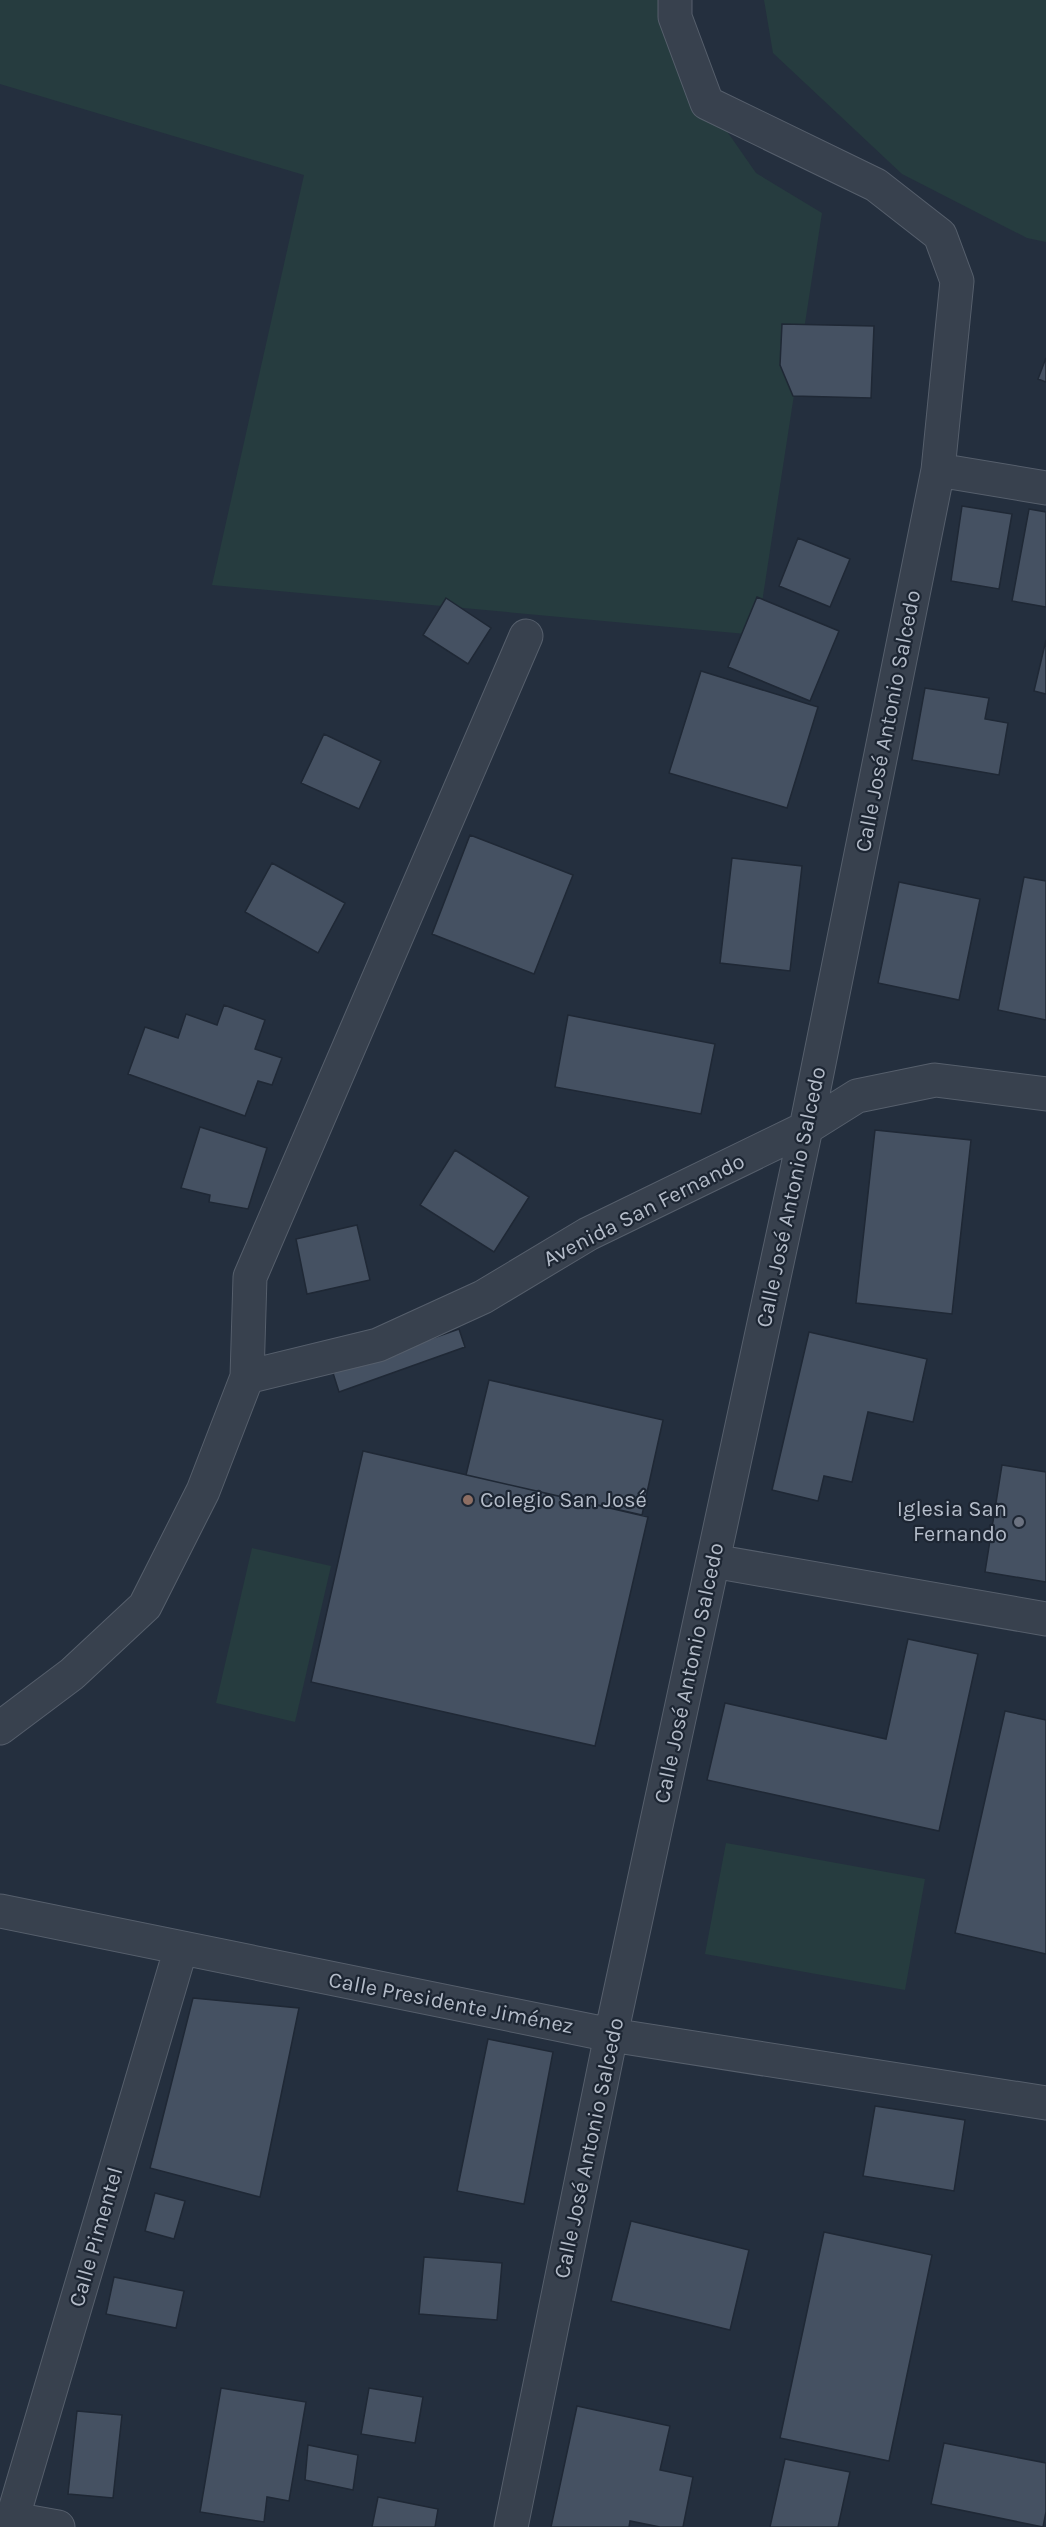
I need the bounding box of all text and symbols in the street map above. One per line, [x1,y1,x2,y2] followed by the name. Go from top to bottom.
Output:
[850,588,926,854] street label: Calle José Antonio Salcedo
[751,1064,831,1330] street label: Calle José Antonio Salcedo
[539,1148,749,1272] street label: Avenida San Fernando
[480,1487,647,1513] place label: Colegio San José
[461,1493,475,1507] marker: Colegio San José
[897,1496,1007,1547] place label: Iglesia San Fernando
[1012,1515,1026,1529] marker: Iglesia San Fernando
[649,1540,729,1806] street label: Calle José Antonio Salcedo
[326,1967,576,2039] street label: Calle Presidente Jiménez
[549,2015,629,2281] street label: Calle José Antonio Salcedo
[64,2164,128,2310] street label: Calle Pimentel

